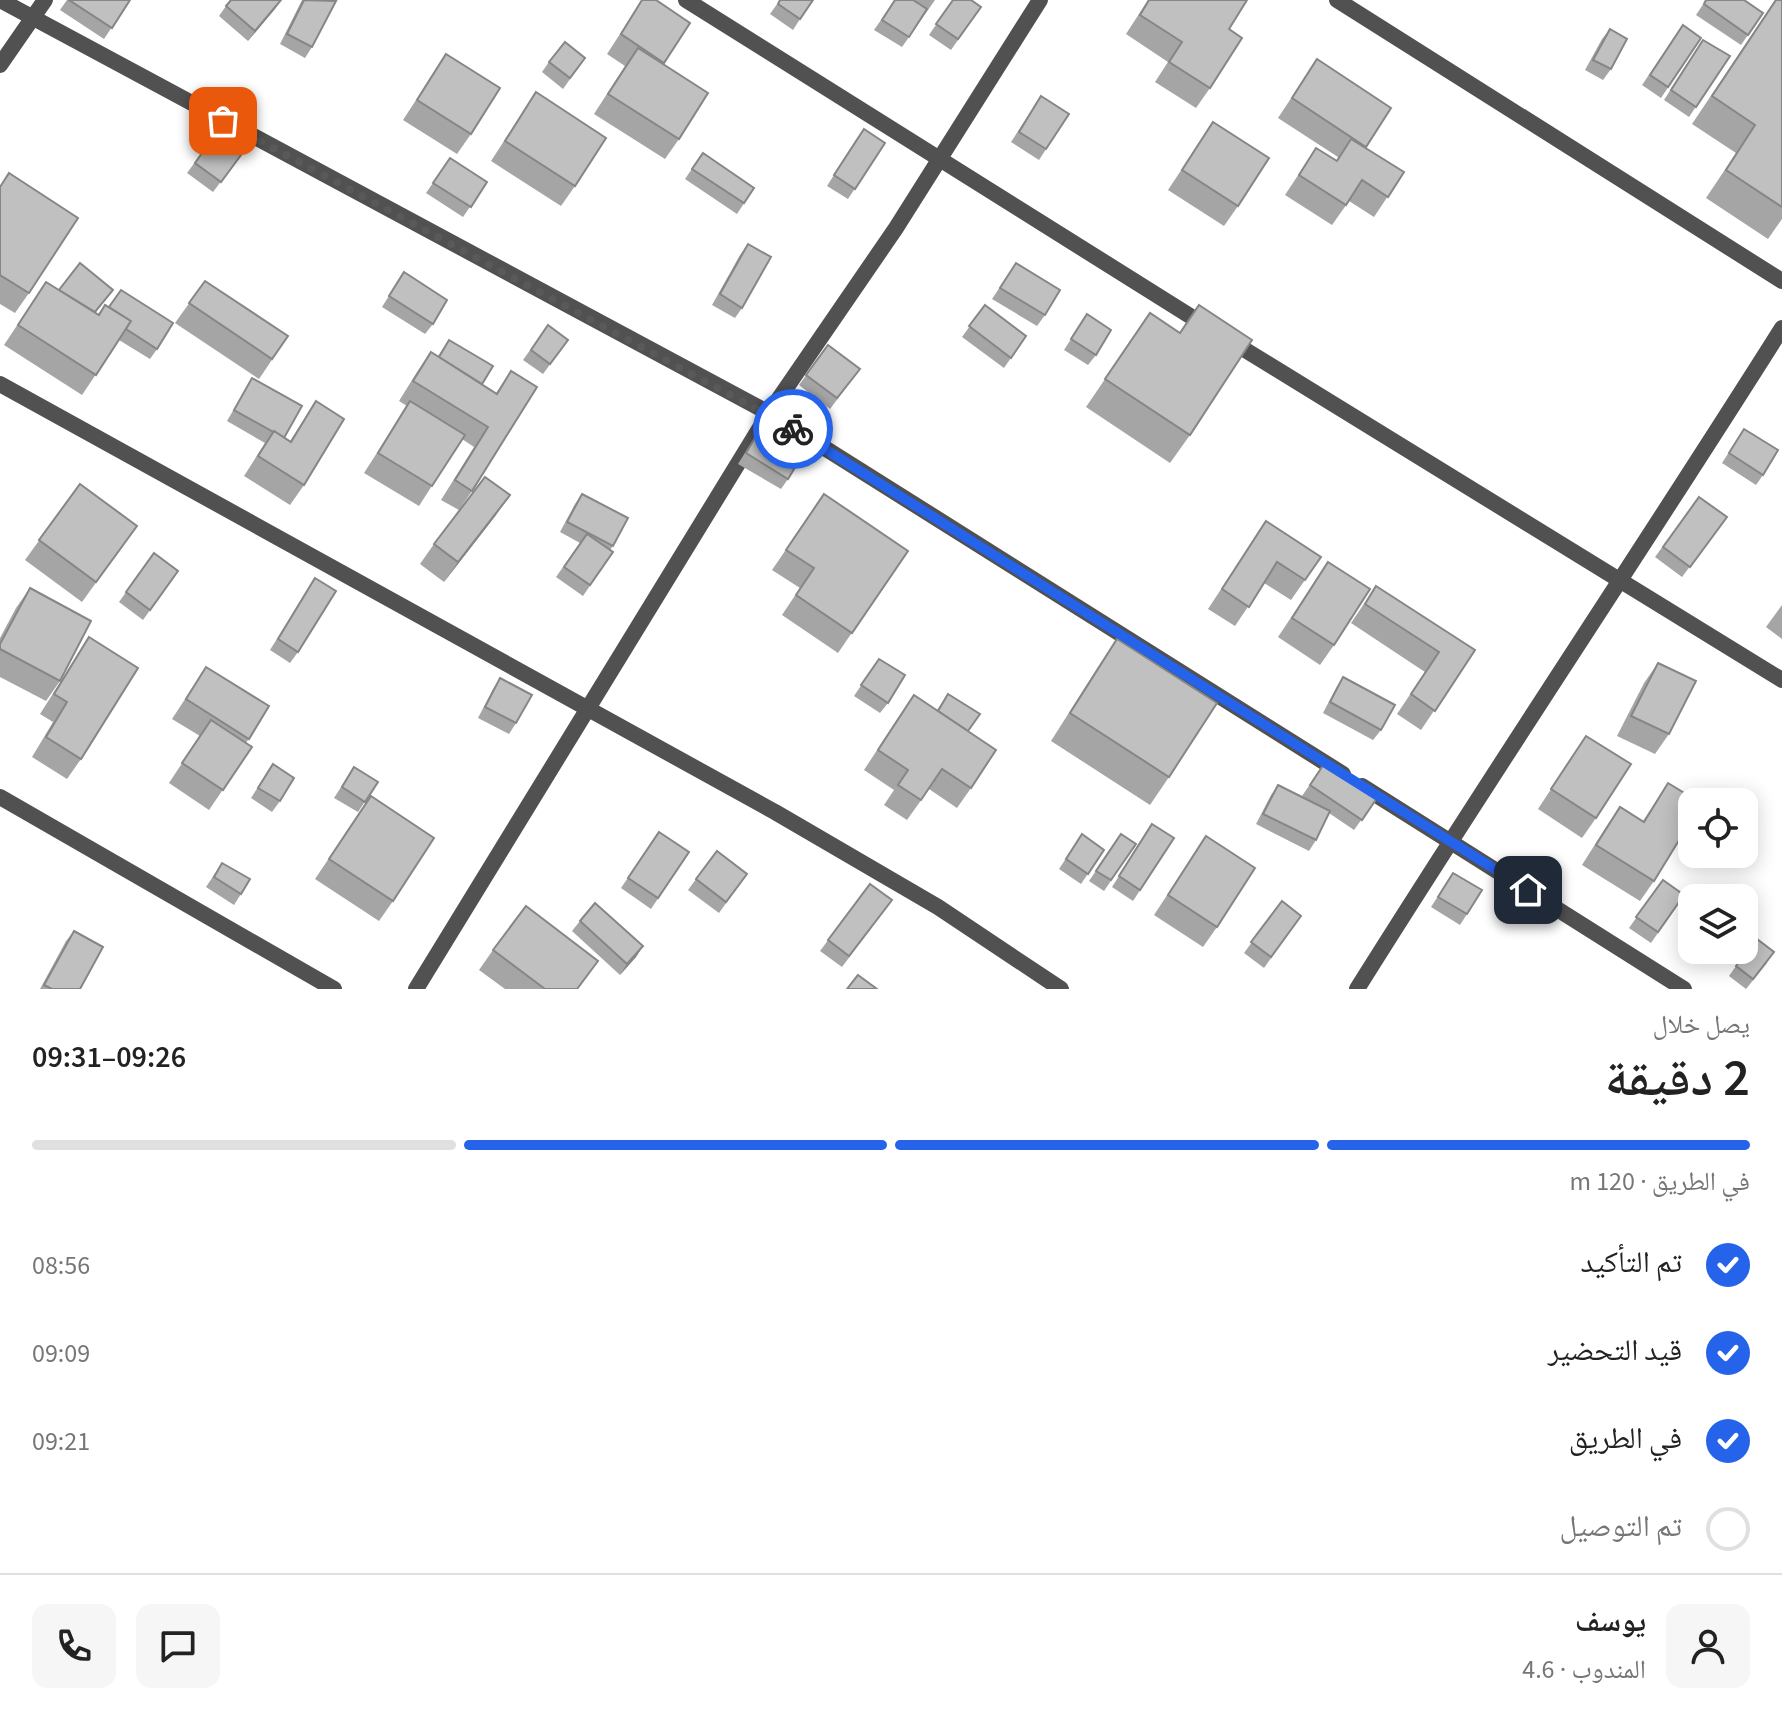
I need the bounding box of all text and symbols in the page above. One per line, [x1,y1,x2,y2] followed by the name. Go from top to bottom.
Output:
[189,87,257,155] pin
[201,99,245,143] icon: bag
[753,389,833,469] courier
[771,407,815,451] icon: bike
[1678,788,1758,964] map controls
[1678,788,1758,868] button: locate
[1494,856,1562,924] pin
[1506,868,1550,912] icon: home
[1678,884,1758,964] button: layers
[1652,1006,1750,1043] text: يصل خلال
[32,1036,186,1079] text: 09:26–09:31
[1605,1042,1750,1116] text: 2 دقيقة
[1569,1163,1750,1200] text: في الطريق · 120 m
[1581,1241,1682,1284] text: تم التأكيد
[1706,1243,1750,1287] icon: check
[32,1247,90,1284] text: 08:56
[1548,1329,1682,1372] text: قيد التحضير
[1706,1331,1750,1375] icon: check
[32,1335,90,1372] text: 09:09
[1569,1417,1682,1460] text: في الطريق
[1706,1419,1750,1463] icon: check
[32,1423,90,1460] text: 09:21
[1559,1505,1682,1548] text: تم التوصيل
[1575,1600,1646,1643] text: يوسف
[32,1604,116,1688] button: phone
[136,1604,220,1688] button: chat
[1666,1604,1750,1688] button: person
[1522,1651,1646,1688] text: المندوب · 4.6

